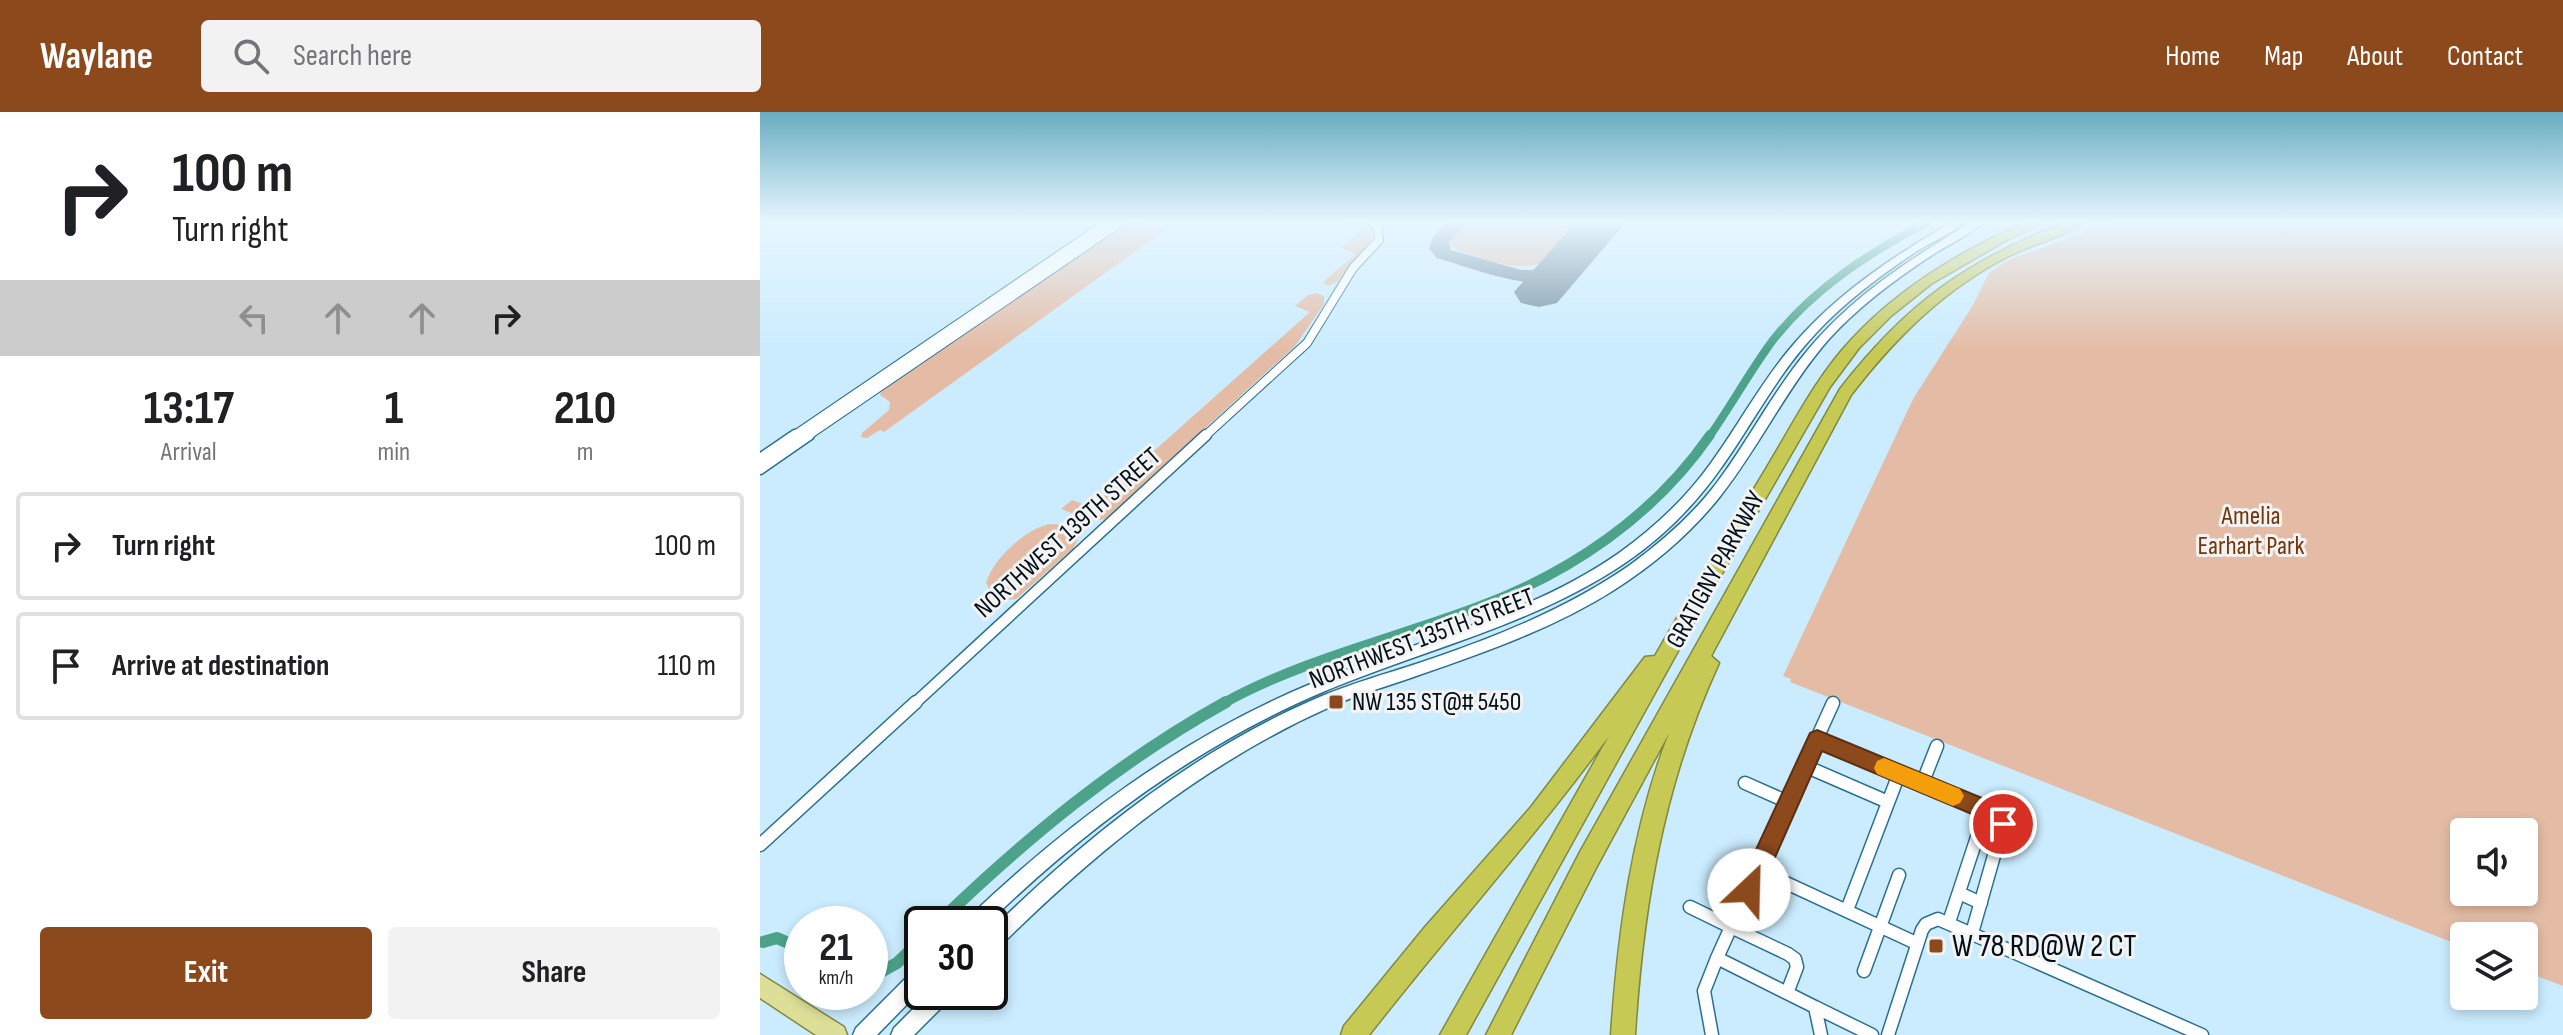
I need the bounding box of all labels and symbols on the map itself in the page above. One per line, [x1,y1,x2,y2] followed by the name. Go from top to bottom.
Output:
[969,441,1167,625] street label: NORTHWEST 139TH STREET
[1660,486,1772,654] street label: GRATIGNY PARKWAY
[2198,501,2304,562] park label: Amelia Earhart Park
[1305,582,1539,696] street label: NORTHWEST 135TH STREET
[1352,687,1521,718] place label: NW 135 ST@# 5450
[1327,693,1345,711] marker: NW 135 ST@# 5450
[1969,790,2037,858] pin
[1707,848,1791,932] position arrow
[904,906,1008,1010] speed limit sign: 30
[1952,927,2137,966] place label: W 78 RD@W 2 CT
[1927,937,1945,955] marker: W 78 RD@W 2 CT

